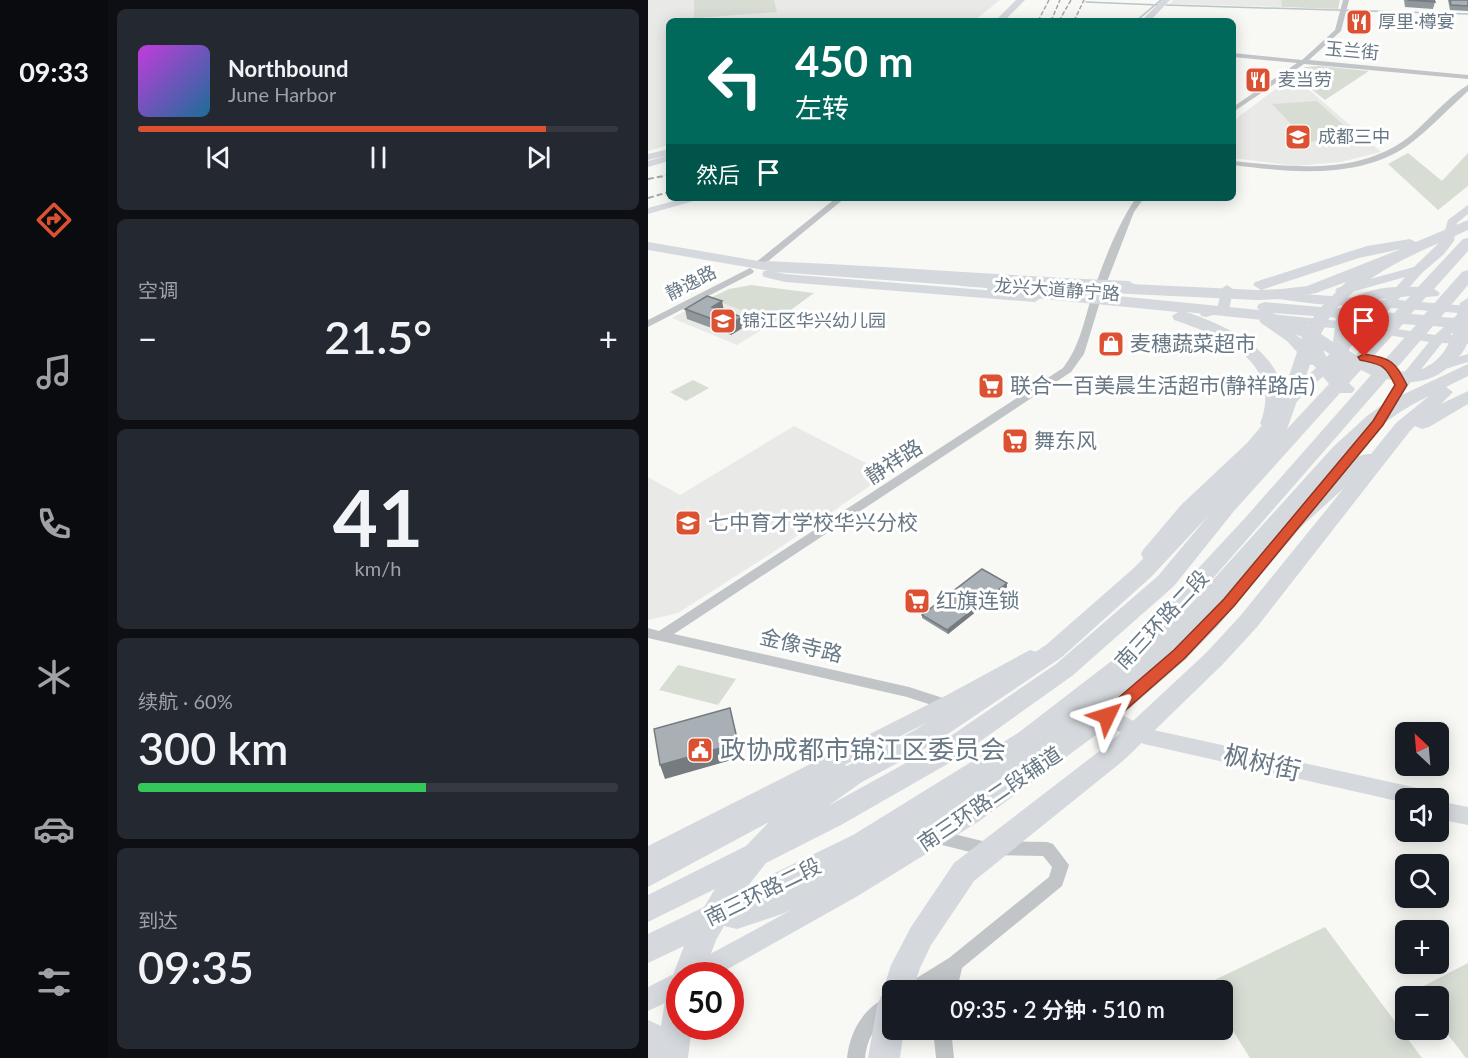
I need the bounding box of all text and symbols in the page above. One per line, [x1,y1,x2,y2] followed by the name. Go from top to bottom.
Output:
[1344,7,1374,37] restaurant icon: 厚里·樽宴
[1378,10,1455,32] place label: 厚里·樽宴
[795,36,913,86] text: 450 m
[1324,37,1380,63] street label: 玉兰街
[696,42,774,120] icon: left
[19,55,89,88] text: 09:33
[228,55,348,82] text: Northbound
[1243,65,1273,95] restaurant icon: 麦当劳
[1278,68,1332,90] place label: 麦当劳
[228,82,336,106] text: June Harbor
[795,91,849,124] text: 左转
[1283,122,1313,152] school or university icon: 成都三中
[1318,125,1390,147] place label: 成都三中
[202,141,235,174] icon: previous
[362,141,395,174] icon: pause
[522,141,555,174] icon: next
[752,156,785,189] icon: arrive
[696,161,740,188] text: 然后
[33,199,75,241] icon: directions
[661,260,720,304] street label: 静逸路
[993,274,1121,304] street label: 龙兴大道静宁路
[138,278,178,302] text: 空调
[1338,295,1389,357] pin
[1347,304,1380,337] icon: arrive
[708,306,738,336] school or university icon: 锦江区华兴幼儿园
[742,309,886,331] place label: 锦江区华兴幼儿园
[324,310,432,364] text: 21.5°
[138,318,157,358] text: −
[599,318,618,358] text: +
[1096,329,1126,359] shop icon: 麦穗蔬菜超市
[1130,330,1256,355] place label: 麦穗蔬菜超市
[33,351,75,393] icon: music
[976,371,1006,401] supermarket icon: 联合一百美晨生活超市(静祥路店)
[1010,372,1315,397] place label: 联合一百美晨生活超市(静祥路店)
[1000,426,1030,456] supermarket icon: 舞东风
[1034,427,1097,452] place label: 舞东风
[860,433,926,488] street label: 静祥路
[333,470,423,564] text: 41
[33,503,75,545] icon: phone
[673,508,703,538] school or university icon: 七中育才学校华兴分校
[708,509,918,534] place label: 七中育才学校华兴分校
[355,556,401,580] text: km/h
[1109,564,1213,674] street label: 南三环路二段
[902,586,932,616] supermarket icon: 红旗连锁
[936,587,1020,612] place label: 红旗连锁
[758,623,845,666] street label: 金像寺路
[33,656,75,698] icon: climate
[1075,684,1139,748] position arrow
[138,689,233,713] text: 续航 · 60%
[138,721,288,775] text: 300 km
[1395,722,1449,776] north arrow
[1395,722,1449,1040] map controls
[720,733,1006,765] place label: 政协成都市锦江区委员会
[685,735,715,765] public building icon: 政协成都市锦江区委员会
[1221,738,1304,786] street label: 枫树街
[913,740,1066,855] street label: 南三环路二段辅道
[1395,788,1449,842] button: sound
[33,808,75,850] icon: car
[700,852,824,930] street label: 南三环路二段
[1395,854,1449,908] button: search
[138,908,178,932] text: 到达
[1395,920,1449,974] button: +
[138,940,254,994] text: 09:35
[33,961,75,1003] icon: filters
[666,962,744,1040] speed limit sign: 50
[1395,986,1449,1040] button: −
[950,996,1165,1023] text: 09:35 · 2 分钟 · 510 m

